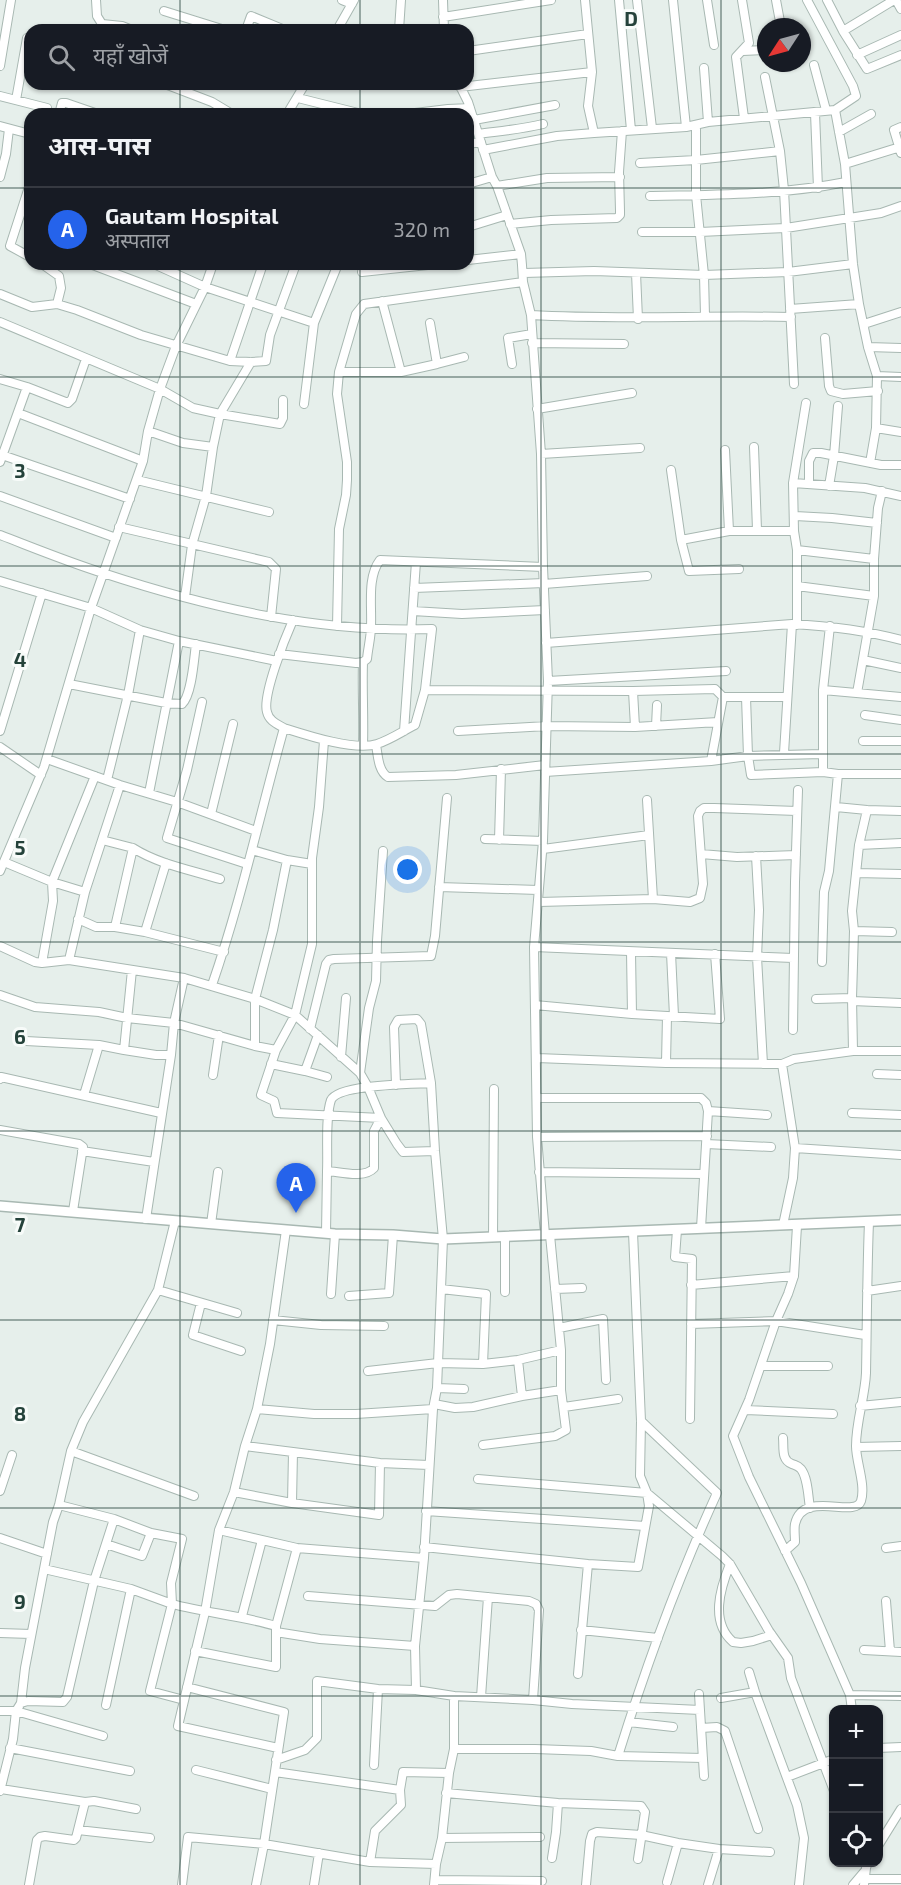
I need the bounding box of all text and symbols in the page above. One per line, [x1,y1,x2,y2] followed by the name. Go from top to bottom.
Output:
[624,6,638,30] text: D
[757,18,811,72] north arrow
[24,24,474,90] search box
[45,41,78,74] icon: search
[93,42,168,68] text: यहाँ खोजें
[48,129,151,160] text: आस-पास
[105,202,278,228] text: Gautam Hospital
[61,217,74,241] text: A
[394,217,450,241] text: 320 m
[105,228,170,252] text: अस्पताल
[14,458,26,482] text: 3
[14,647,27,671] text: 4
[14,835,26,859] text: 5
[393,855,422,884] your location
[14,1024,26,1048] text: 6
[276,1164,316,1213] pin: A
[15,1212,26,1236] text: 7
[14,1401,26,1425] text: 8
[14,1589,26,1613] text: 9
[829,1705,883,1867] map controls
[829,1705,883,1759] button: +
[829,1759,883,1813] button: −
[829,1813,883,1867] button: locate

